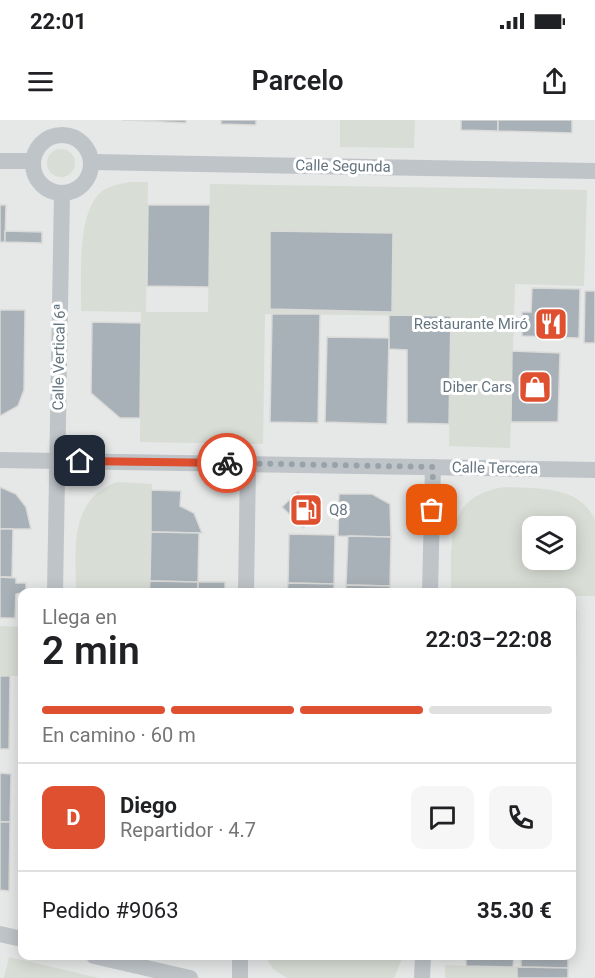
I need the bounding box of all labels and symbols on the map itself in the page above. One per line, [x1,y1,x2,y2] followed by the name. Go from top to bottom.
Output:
[295,156,391,176] street label: Calle Segunda
[49,304,69,410] street label: Calle Vertical 6ª
[533,306,569,342] restaurant icon: Restaurante Miró
[414,315,528,333] place label: Restaurante Miró
[517,369,553,405] shop icon: Diber Cars
[443,378,512,396] place label: Diber Cars
[197,433,257,493] courier
[54,435,105,486] pin
[452,458,538,478] street label: Calle Tercera
[406,484,457,535] pin
[288,492,324,528] fuel station icon: Q8
[329,501,348,519] place label: Q8

